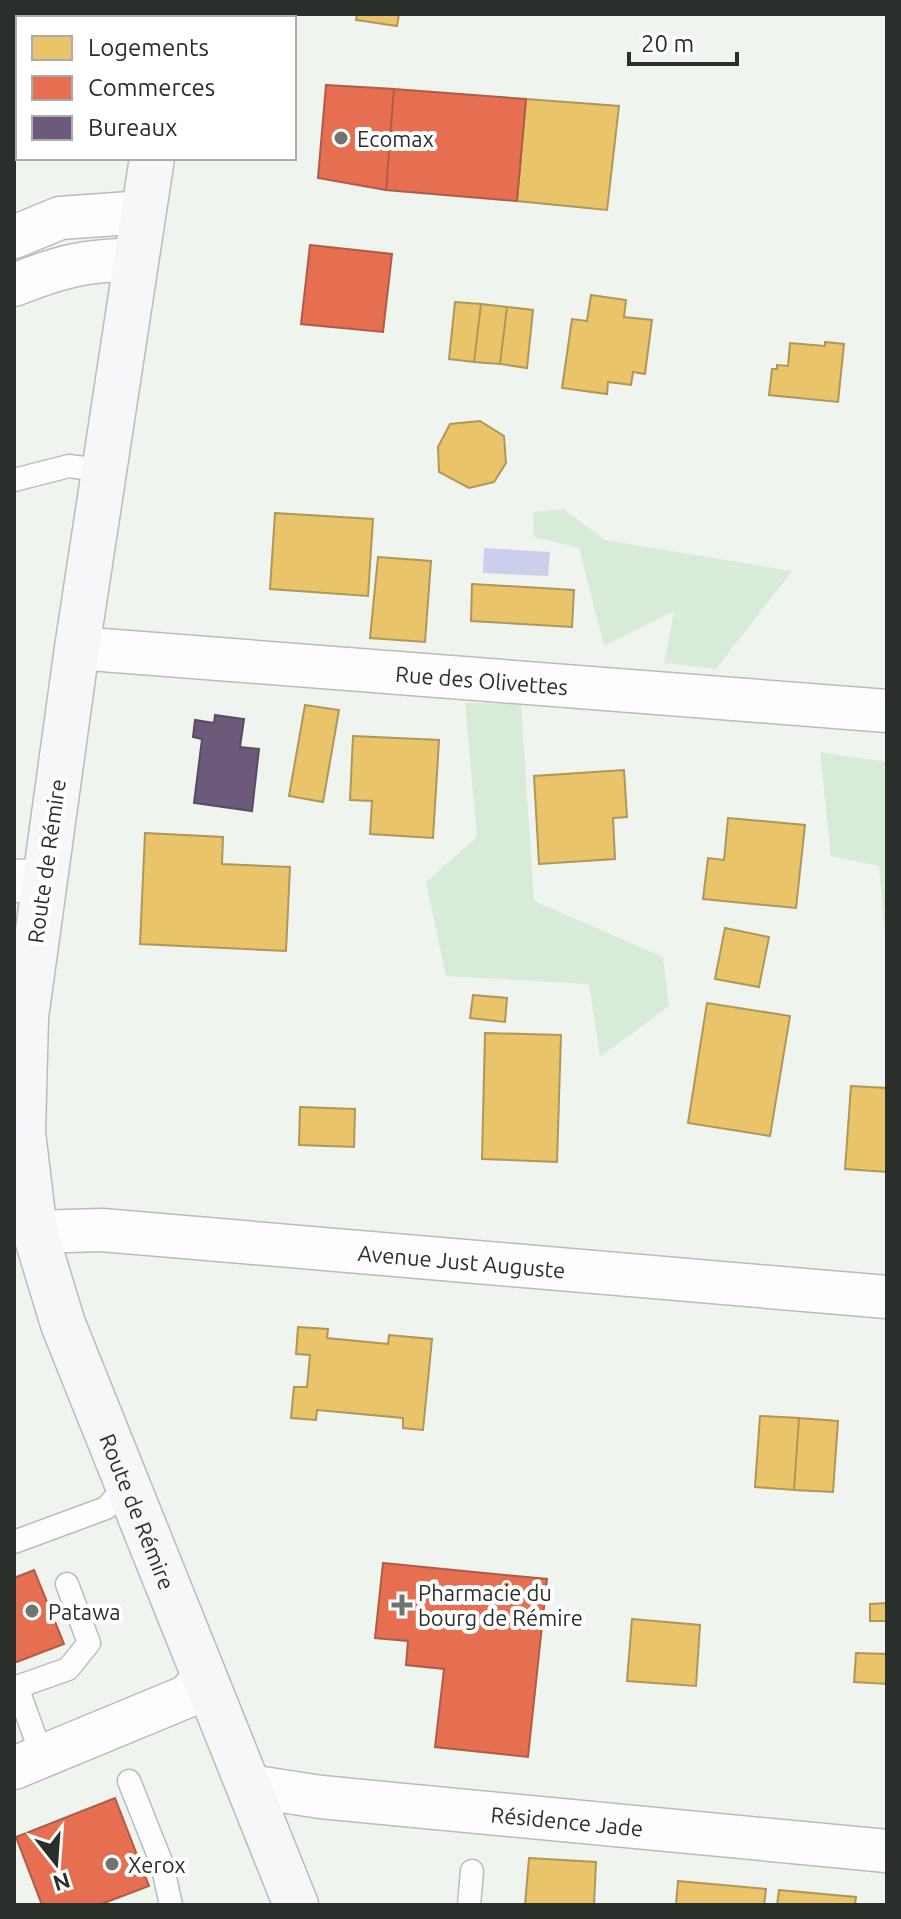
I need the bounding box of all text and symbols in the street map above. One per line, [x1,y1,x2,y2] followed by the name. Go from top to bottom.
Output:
[16,16,296,160] legend
[629,16,737,66] scale bar
[641,30,694,57] text: 20 m
[88,34,209,61] text: Logements
[88,74,215,101] text: Commerces
[88,114,177,141] text: Bureaux
[357,126,434,151] place label: Ecomax
[332,129,350,147] marker: Ecomax
[395,660,569,699] street label: Rue des Olivettes
[22,777,70,945] street label: Route de Rémire
[357,1239,566,1282] street label: Avenue Just Auguste
[96,1430,181,1593] street label: Route de Rémire
[418,1580,583,1630] place label: Pharmacie du bourg de Rémire
[393,1596,411,1614] marker: Pharmacie du bourg de Rémire
[48,1599,121,1624] place label: Patawa
[23,1602,41,1620] marker: Patawa
[490,1801,644,1840] street label: Résidence Jade
[16,1823,96,1903] north arrow
[128,1852,186,1877] place label: Xerox
[103,1855,121,1873] marker: Xerox
[50,1868,74,1897] text: N

